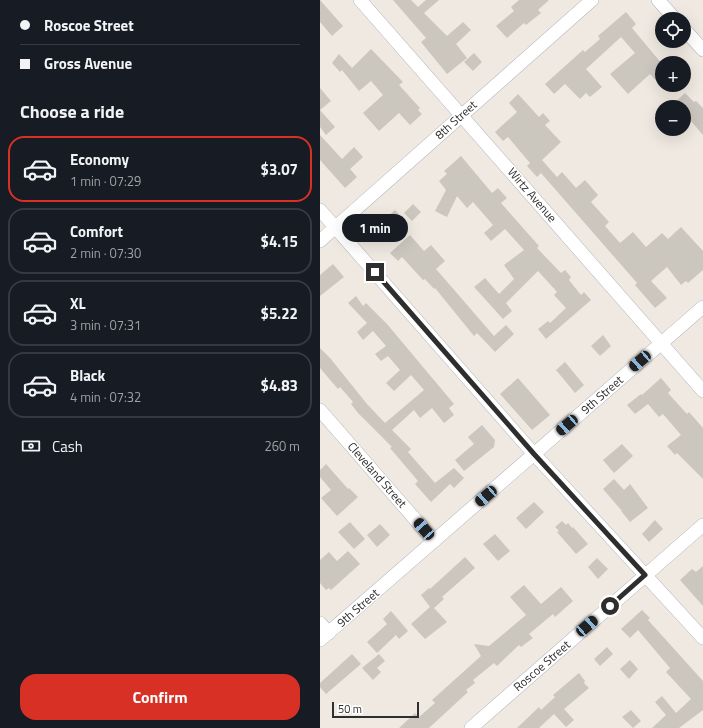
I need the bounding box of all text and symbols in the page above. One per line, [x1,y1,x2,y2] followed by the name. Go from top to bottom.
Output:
[655,12,691,136] map controls
[655,12,691,48] button: locate
[44,14,134,37] text: Roscoe Street
[44,52,132,75] text: Gross Avenue
[655,56,691,92] button: +
[430,95,482,144] street label: 8th Street
[20,98,124,125] text: Choose a ride
[655,100,691,136] button: −
[70,148,129,171] text: Economy
[22,151,58,187] icon: car
[261,158,298,181] text: $3.07
[503,163,562,226] street label: Wirtz Avenue
[70,171,141,191] text: 1 min · 07:29
[342,214,408,242] callout: 1 min
[359,218,391,238] text: 1 min
[70,220,123,243] text: Comfort
[22,223,58,259] icon: car
[261,230,298,253] text: $4.15
[70,243,141,263] text: 2 min · 07:30
[366,263,384,281] route end
[70,292,86,315] text: XL
[22,295,58,331] icon: car
[261,302,298,325] text: $5.22
[70,315,141,335] text: 3 min · 07:31
[627,349,653,373] car
[70,364,105,387] text: Black
[22,367,58,403] icon: car
[576,370,628,419] street label: 9th Street
[261,374,298,397] text: $4.83
[70,387,141,407] text: 4 min · 07:32
[554,413,580,437] car
[20,435,42,457] icon: cash
[52,435,83,458] text: Cash
[264,436,300,456] text: 260 m
[343,437,412,512] street label: Cleveland Street
[473,484,499,508] car
[412,516,436,542] car
[332,583,384,632] street label: 9th Street
[601,597,619,615] route start
[574,614,600,638] car
[509,635,575,696] street label: Roscoe Street
[20,674,300,720] button: Confirm
[332,700,419,719] scale bar
[338,701,362,717] text: 50 m

